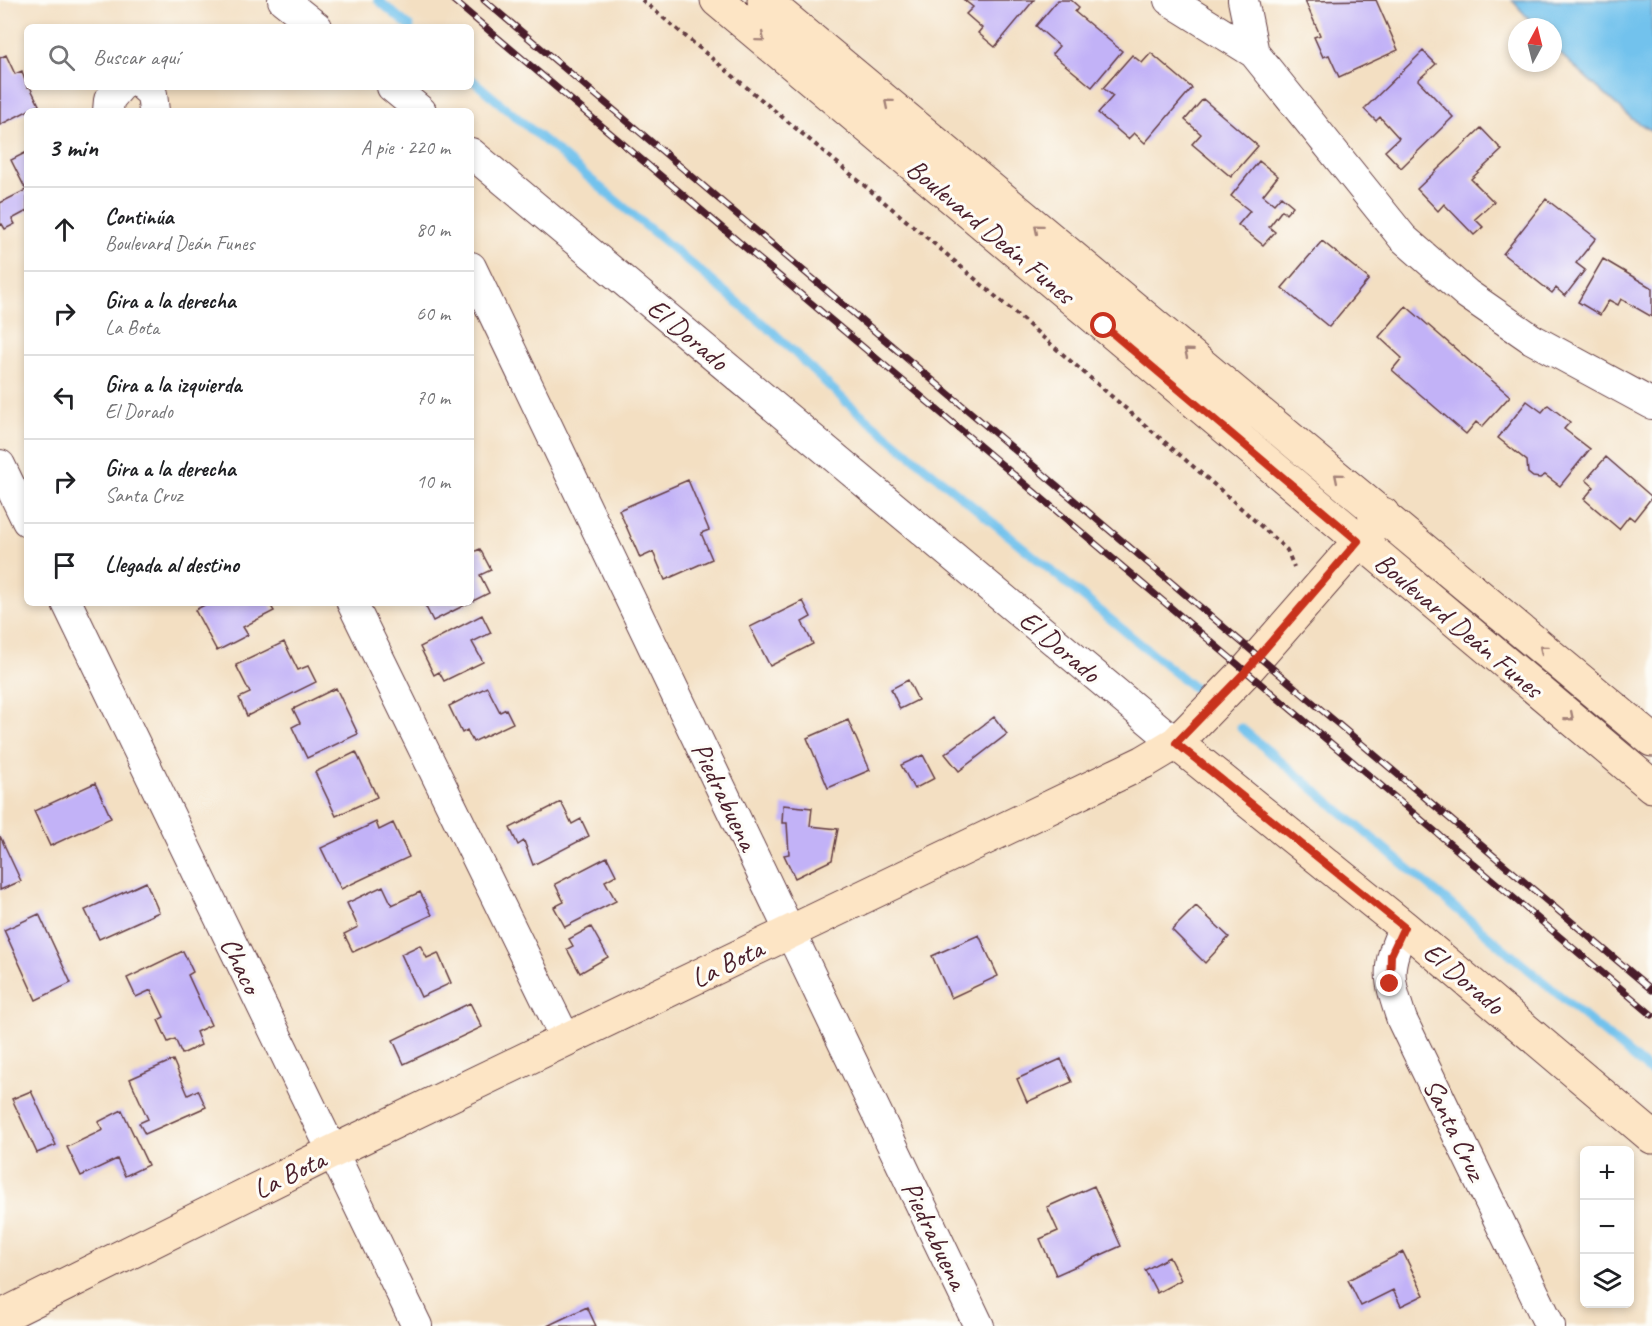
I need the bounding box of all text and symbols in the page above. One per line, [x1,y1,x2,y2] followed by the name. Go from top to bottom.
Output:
[1508,18,1562,72] north arrow
[24,24,474,90] search box
[754,30,765,41] one-way arrow
[45,41,78,74] icon: search
[93,43,179,71] text: Buscar aquí
[884,99,895,110] one-way arrow
[48,131,98,164] text: 3 min
[361,135,450,160] text: A pie · 220 m
[900,150,1084,313] street label: Boulevard Deán Funes
[105,203,173,231] text: Continúa
[48,213,81,246] icon: ahead
[416,217,450,242] text: 80 m
[1034,224,1045,235] one-way arrow
[105,231,254,256] text: Boulevard Deán Funes
[105,287,236,315] text: Gira a la derecha
[640,290,737,379] street label: El Dorado
[48,297,81,330] icon: right
[416,301,450,326] text: 60 m
[1090,312,1116,338] route start
[105,315,159,340] text: La Bota
[1184,348,1195,359] one-way arrow
[105,371,242,399] text: Gira a la izquierda
[48,381,81,414] icon: left
[416,385,450,410] text: 70 m
[105,399,173,424] text: El Dorado
[105,455,236,483] text: Gira a la derecha
[48,465,81,498] icon: right
[416,469,450,494] text: 10 m
[1334,473,1345,484] one-way arrow
[105,483,182,508] text: Santa Cruz
[1368,544,1552,707] street label: Boulevard Deán Funes
[48,549,81,582] icon: arrive
[105,551,239,579] text: Llegada al destino
[1012,602,1109,691] street label: El Dorado
[1539,645,1550,656] one-way arrow
[1563,710,1574,721] one-way arrow
[684,736,767,858] street label: Piedrabuena
[685,930,771,995] street label: La Bota
[213,931,271,1002] street label: Chaco
[1416,934,1513,1023] street label: El Dorado
[1376,970,1402,996] route end
[1416,1073,1496,1188] street label: Santa Cruz
[247,1141,333,1206] street label: La Bota
[1580,1146,1634,1308] map controls
[1580,1146,1634,1200] button: +
[894,1175,977,1297] street label: Piedrabuena
[1580,1200,1634,1254] button: −
[1580,1254,1634,1308] button: layers

